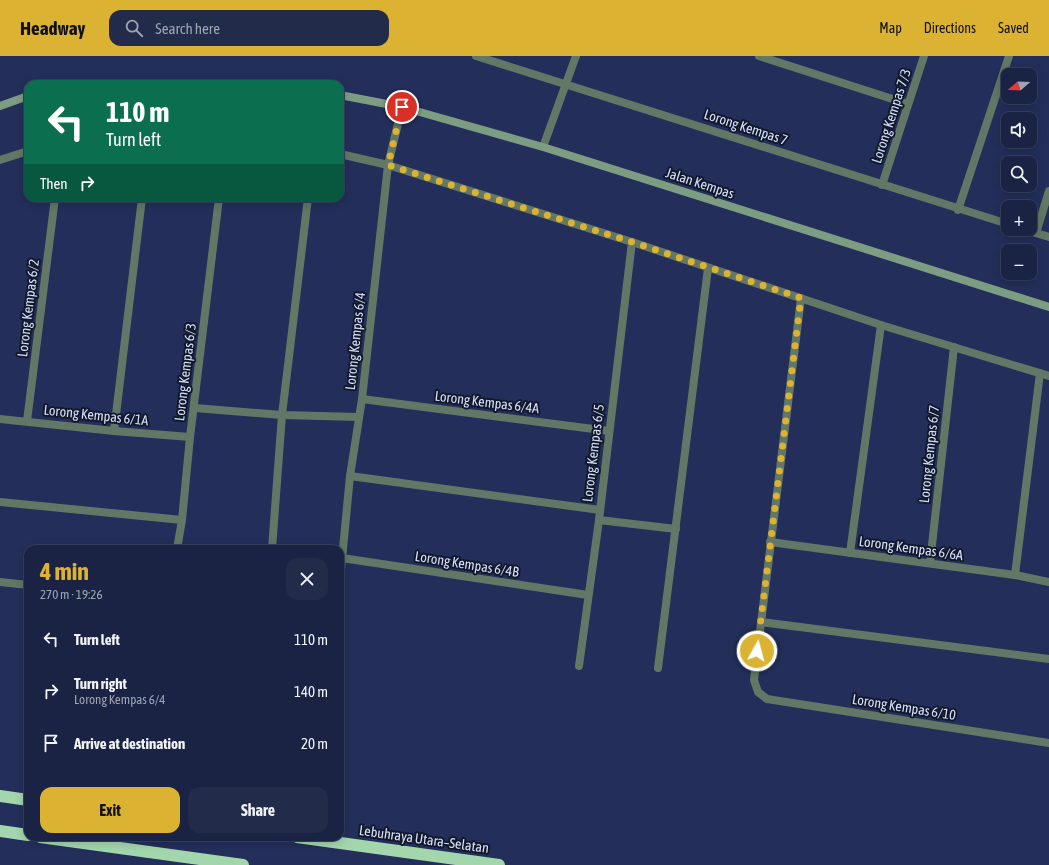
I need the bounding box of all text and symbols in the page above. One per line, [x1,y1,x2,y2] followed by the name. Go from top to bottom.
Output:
[109,10,389,46] search box
[20,17,85,39] text: Headway
[123,17,145,39] icon: search
[155,20,220,37] text: Search here
[879,20,902,36] text: Map
[924,20,976,36] text: Directions
[998,20,1029,36] text: Saved
[868,67,914,165] street label: Lorong Kempas 7/3
[1001,68,1037,104] north arrow
[1001,68,1037,280] map controls
[385,90,419,124] pin
[40,96,92,148] icon: left
[106,96,169,128] text: 110 m
[391,96,413,118] icon: arrive
[702,106,790,148] street label: Lorong Kempas 7
[1001,112,1037,148] button: sound
[106,129,161,150] text: Turn left
[1001,156,1037,192] button: search
[664,164,736,202] street label: Jalan Kempas
[76,172,98,194] icon: right
[40,175,68,192] text: Then
[1001,200,1037,236] button: +
[1001,244,1037,280] button: −
[14,258,42,358] street label: Lorong Kempas 6/2
[342,291,368,391] street label: Lorong Kempas 6/4
[171,322,199,422] street label: Lorong Kempas 6/3
[434,388,540,416] street label: Lorong Kempas 6/4A
[43,402,149,428] street label: Lorong Kempas 6/1A
[579,403,607,503] street label: Lorong Kempas 6/5
[916,404,942,504] street label: Lorong Kempas 6/7
[858,533,964,563] street label: Lorong Kempas 6/6A
[414,548,520,580] street label: Lorong Kempas 6/4B
[40,558,89,585] text: 4 min
[286,558,328,600] button: close
[40,587,103,602] text: 270 m · 19:26
[40,628,62,650] icon: left
[736,630,778,672] position arrow
[74,631,120,648] text: Turn left
[294,631,328,648] text: 110 m
[74,675,127,692] text: Turn right
[40,680,62,702] icon: right
[294,683,328,700] text: 140 m
[851,691,957,723] street label: Lorong Kempas 6/10
[74,692,165,707] text: Lorong Kempas 6/4
[40,732,62,754] icon: arrive
[74,735,185,752] text: Arrive at destination
[301,735,328,752] text: 20 m
[40,787,180,833] button: Exit
[188,787,328,833] button: Share
[358,822,490,856] street label: Lebuhraya Utara–Selatan

